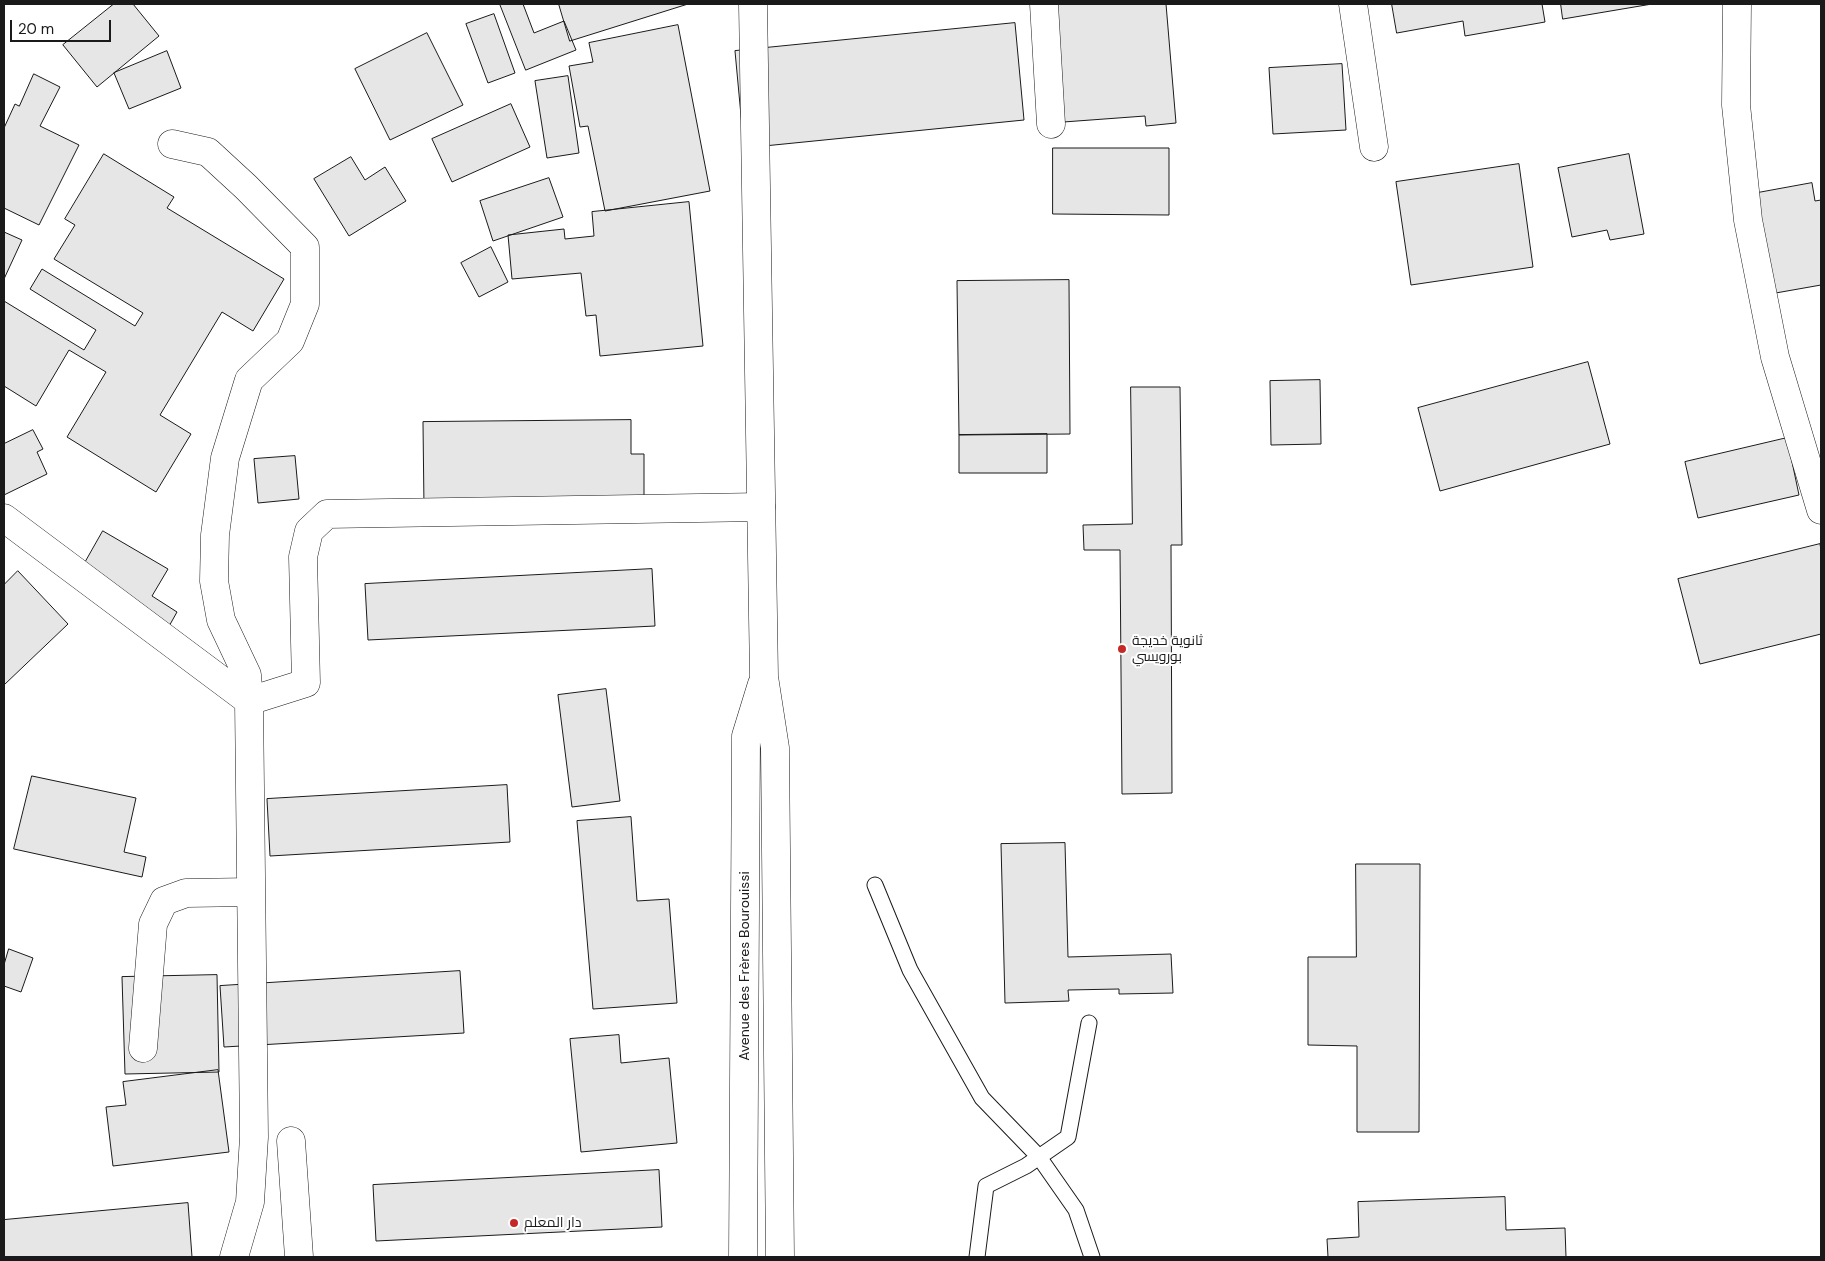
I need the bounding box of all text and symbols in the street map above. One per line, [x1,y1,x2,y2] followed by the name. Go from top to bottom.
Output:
[12,10,114,42] scale bar
[18,19,54,39] text: 20 m
[1132,633,1203,666] place label: ثانوية خديجة بورويسي
[1116,643,1128,655] marker: ثانوية خديجة بورويسي
[737,871,753,1061] street label: Avenue des Frères Bourouissi
[524,1215,581,1231] place label: دار المعلم
[508,1217,520,1229] marker: دار المعلم

